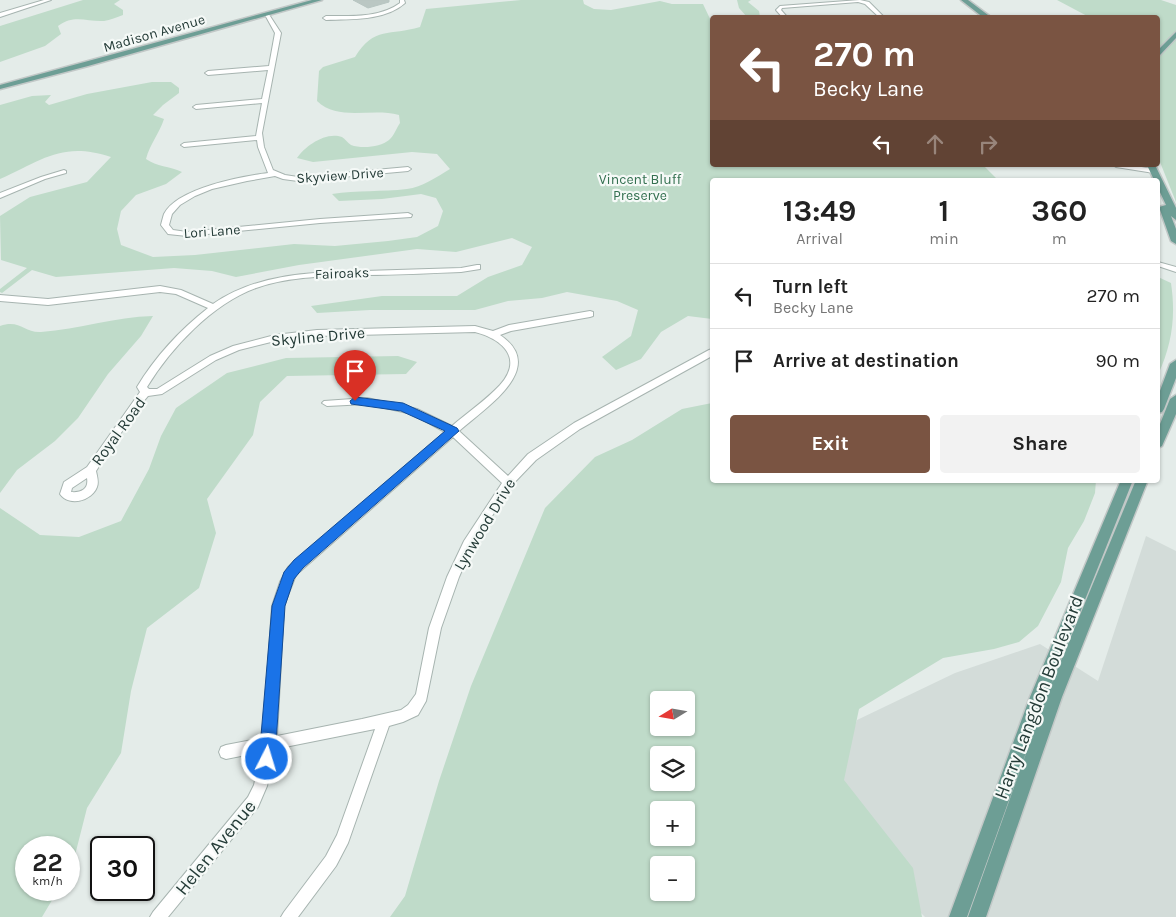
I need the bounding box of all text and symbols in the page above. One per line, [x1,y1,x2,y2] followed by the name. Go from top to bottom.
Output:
[101,11,207,56] street label: Madison Avenue
[813,34,916,75] text: 270 m
[730,35,795,100] icon: left
[813,76,924,102] text: Becky Lane
[868,130,896,158] icon: left
[921,130,949,158] icon: ahead
[974,130,1002,158] icon: right
[296,164,384,187] street label: Skyview Drive
[599,171,682,204] park label: Vincent Bluff Preserve
[783,193,856,229] text: 13:49
[939,193,949,229] text: 1
[1031,193,1087,229] text: 360
[183,221,241,242] street label: Lori Lane
[796,229,843,248] text: Arrival
[929,229,959,248] text: min
[1052,229,1067,248] text: m
[314,264,370,283] street label: Fairoaks
[773,276,848,298] text: Turn left
[730,282,758,310] icon: left
[1087,285,1140,307] text: 270 m
[773,298,854,317] text: Becky Lane
[270,323,366,350] street label: Skyline Drive
[730,347,758,375] icon: arrive
[334,350,376,401] pin
[773,350,959,372] text: Arrive at destination
[1095,350,1140,372] text: 90 m
[341,357,369,385] icon: arrive
[87,393,150,469] street label: Royal Road
[730,415,930,473] button: Exit
[940,415,1140,473] button: Share
[450,475,519,574] street label: Lynwood Drive
[990,592,1088,802] street label: Harry Langdon Boulevard
[650,691,695,736] north arrow
[650,691,695,901] map controls
[240,732,292,784] position arrow
[650,746,695,791] button: layers
[171,796,261,900] street label: Helen Avenue
[650,801,695,846] button: +
[90,836,155,901] speed limit sign: 30
[32,848,63,877] text: 22
[650,856,695,901] button: −
[32,874,63,888] text: km/h

